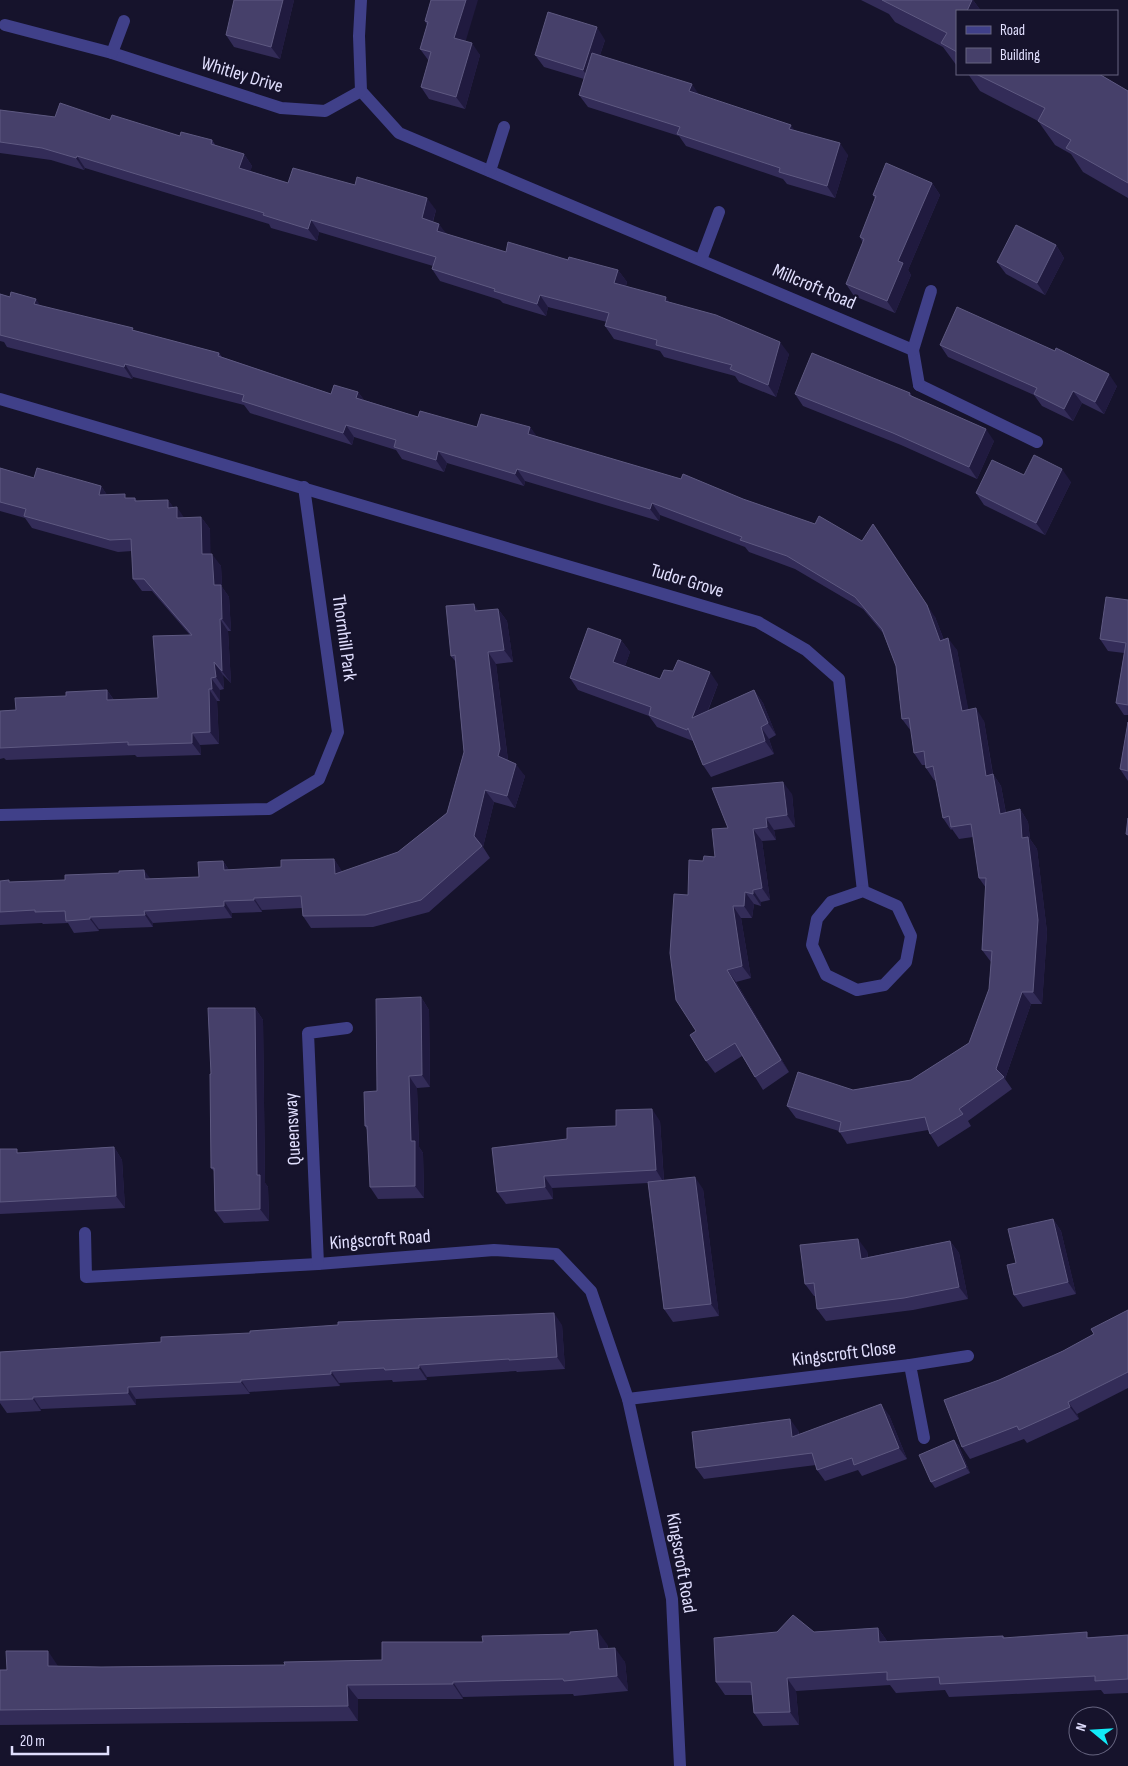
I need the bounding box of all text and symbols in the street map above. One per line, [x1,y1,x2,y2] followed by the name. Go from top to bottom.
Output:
[956,10,1118,75] legend
[1000,21,1025,40] text: Road
[1000,46,1040,65] text: Building
[198,52,286,98] street label: Whitley Drive
[769,259,859,315] street label: Millcroft Road
[647,559,727,603] street label: Tudor Grove
[327,593,362,683] street label: Thornhill Park
[280,1092,306,1166] street label: Queensway
[329,1225,431,1255] street label: Kingscroft Road
[791,1336,897,1372] street label: Kingscroft Close
[661,1511,701,1615] street label: Kingscroft Road
[1068,1706,1118,1756] north arrow
[1072,1721,1090,1733] text: N
[12,1724,109,1756] scale bar
[20,1732,45,1751] text: 20 m

